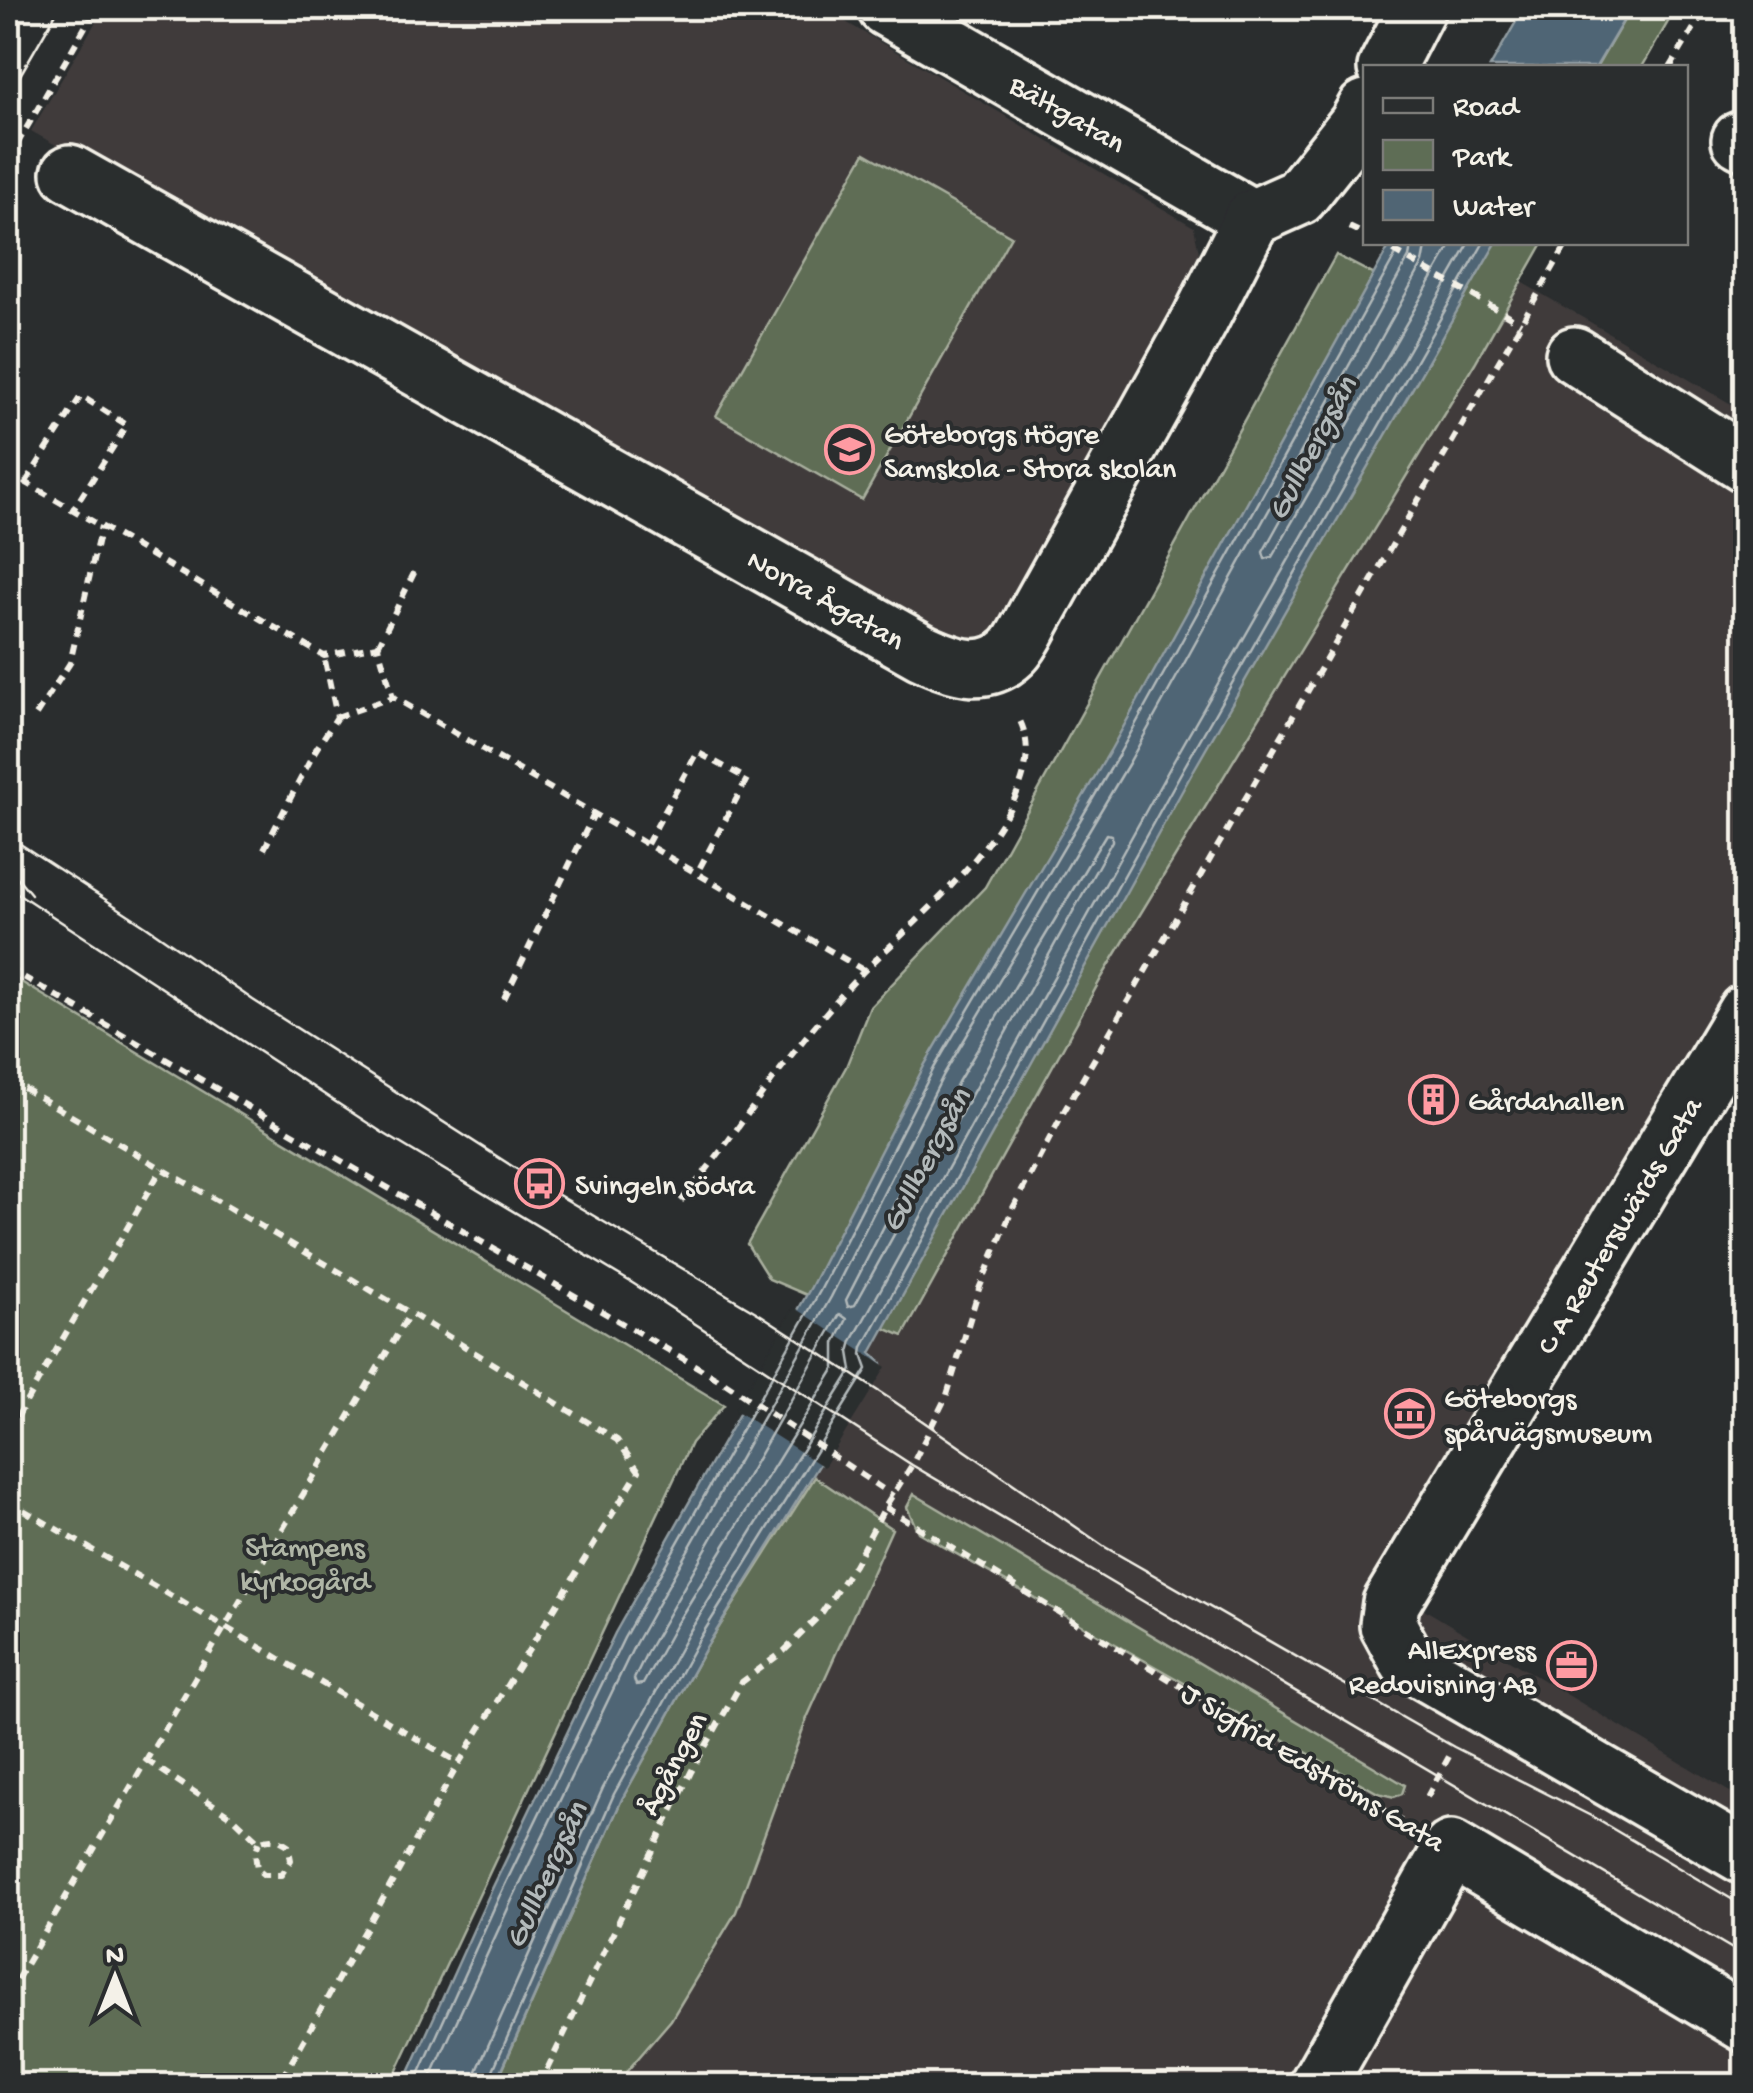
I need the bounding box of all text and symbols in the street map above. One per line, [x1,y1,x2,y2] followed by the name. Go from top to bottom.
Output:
[1363,65,1688,245] legend
[1001,69,1130,163] street label: Bältgatan
[1453,92,1521,127] text: Road
[1452,142,1513,177] text: Park
[1453,192,1536,227] text: Water
[1261,370,1368,528] water label: Gullbergsån
[884,420,1176,489] place label: Göteborgs Högre Samskola - Stora skolan
[823,424,875,476] school or university icon: Göteborgs Högre Samskola - Stora skolan
[740,544,909,660] street label: Norra Ågatan
[1407,1074,1459,1126] building icon: Gårdahallen
[875,1082,982,1240] water label: Gullbergsån
[1468,1087,1624,1122] place label: Gårdahallen
[1531,1091,1713,1362] street label: C A Reuterswärds Gata
[514,1158,566,1210] bus stop icon: Svingeln södra
[575,1171,756,1206] place label: Svingeln södra
[1444,1384,1652,1453] place label: Göteborgs spårvägsmuseum
[1383,1388,1435,1440] museum icon: Göteborgs spårvägsmuseum
[240,1533,372,1602] park label: Stampens kyrkogård
[1349,1636,1537,1705] place label: AllExpress Redovisning AB
[1545,1640,1597,1692] office icon: AllExpress Redovisning AB
[1174,1677,1451,1863] street label: J Sigfrid Edströms Gata
[632,1706,718,1823] street label: Ågången
[498,1796,599,1955] water label: Gullbergsån
[65,1928,165,2028] north arrow
[106,1941,124,1974] text: N

